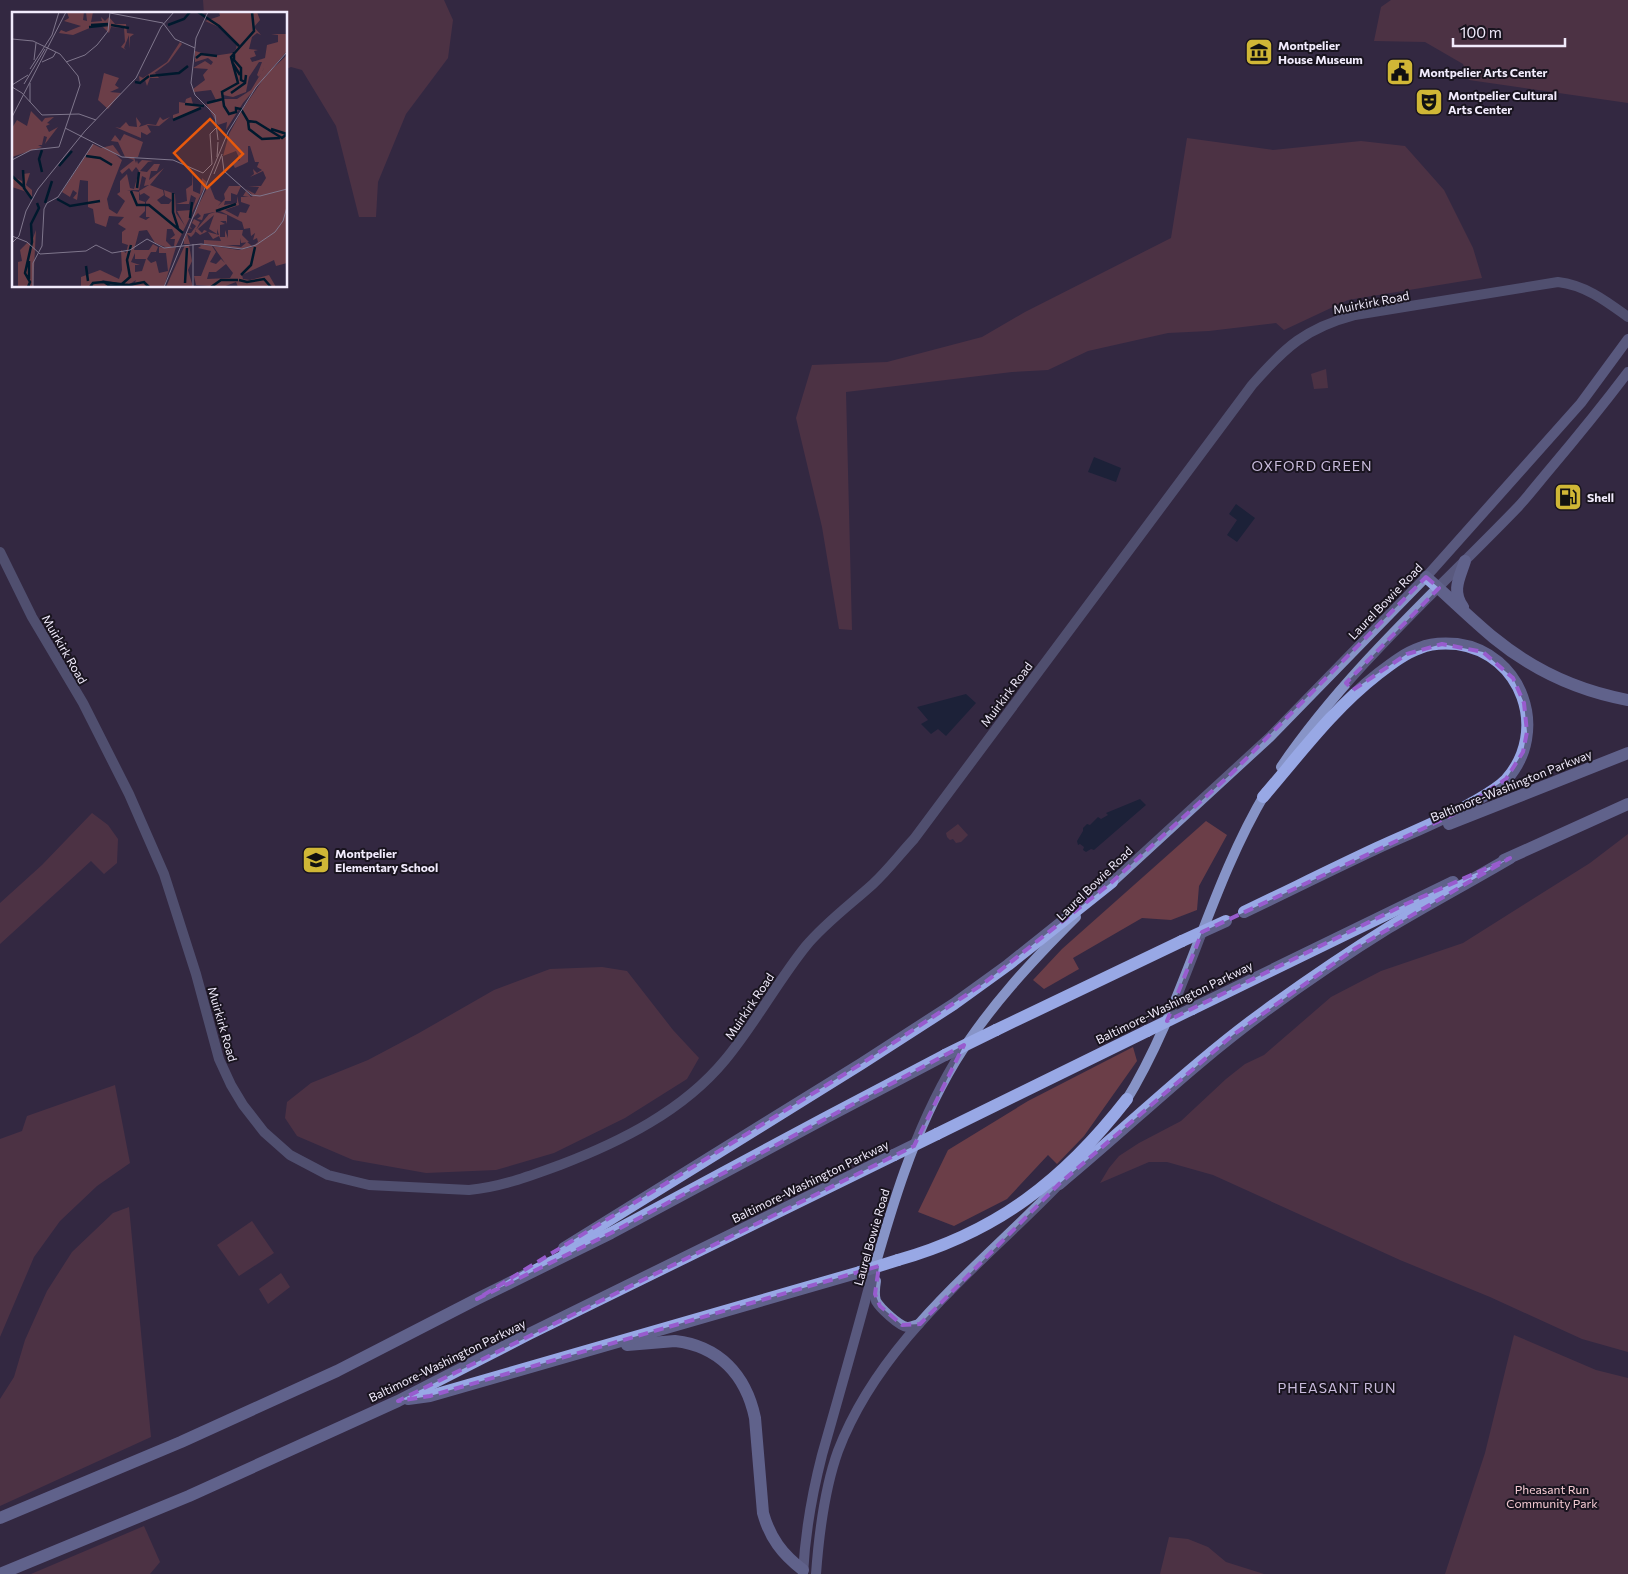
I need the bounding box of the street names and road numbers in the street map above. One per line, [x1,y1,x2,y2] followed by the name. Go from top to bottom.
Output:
[1332,288,1410,316] street label: Muirkirk Road
[1345,560,1425,642] street label: Laurel Bowie Road
[40,612,90,686] street label: Muirkirk Road
[977,659,1035,729] street label: Muirkirk Road
[1428,746,1594,824] street label: Baltimore-Washington Parkway
[1053,843,1135,923] street label: Laurel Bowie Road
[1093,958,1255,1046] street label: Baltimore-Washington Parkway
[722,970,776,1042] street label: Muirkirk Road
[206,985,240,1063] street label: Muirkirk Road
[729,1137,891,1225] street label: Baltimore-Washington Parkway
[850,1187,892,1287] street label: Laurel Bowie Road
[366,1316,528,1404] street label: Baltimore-Washington Parkway

